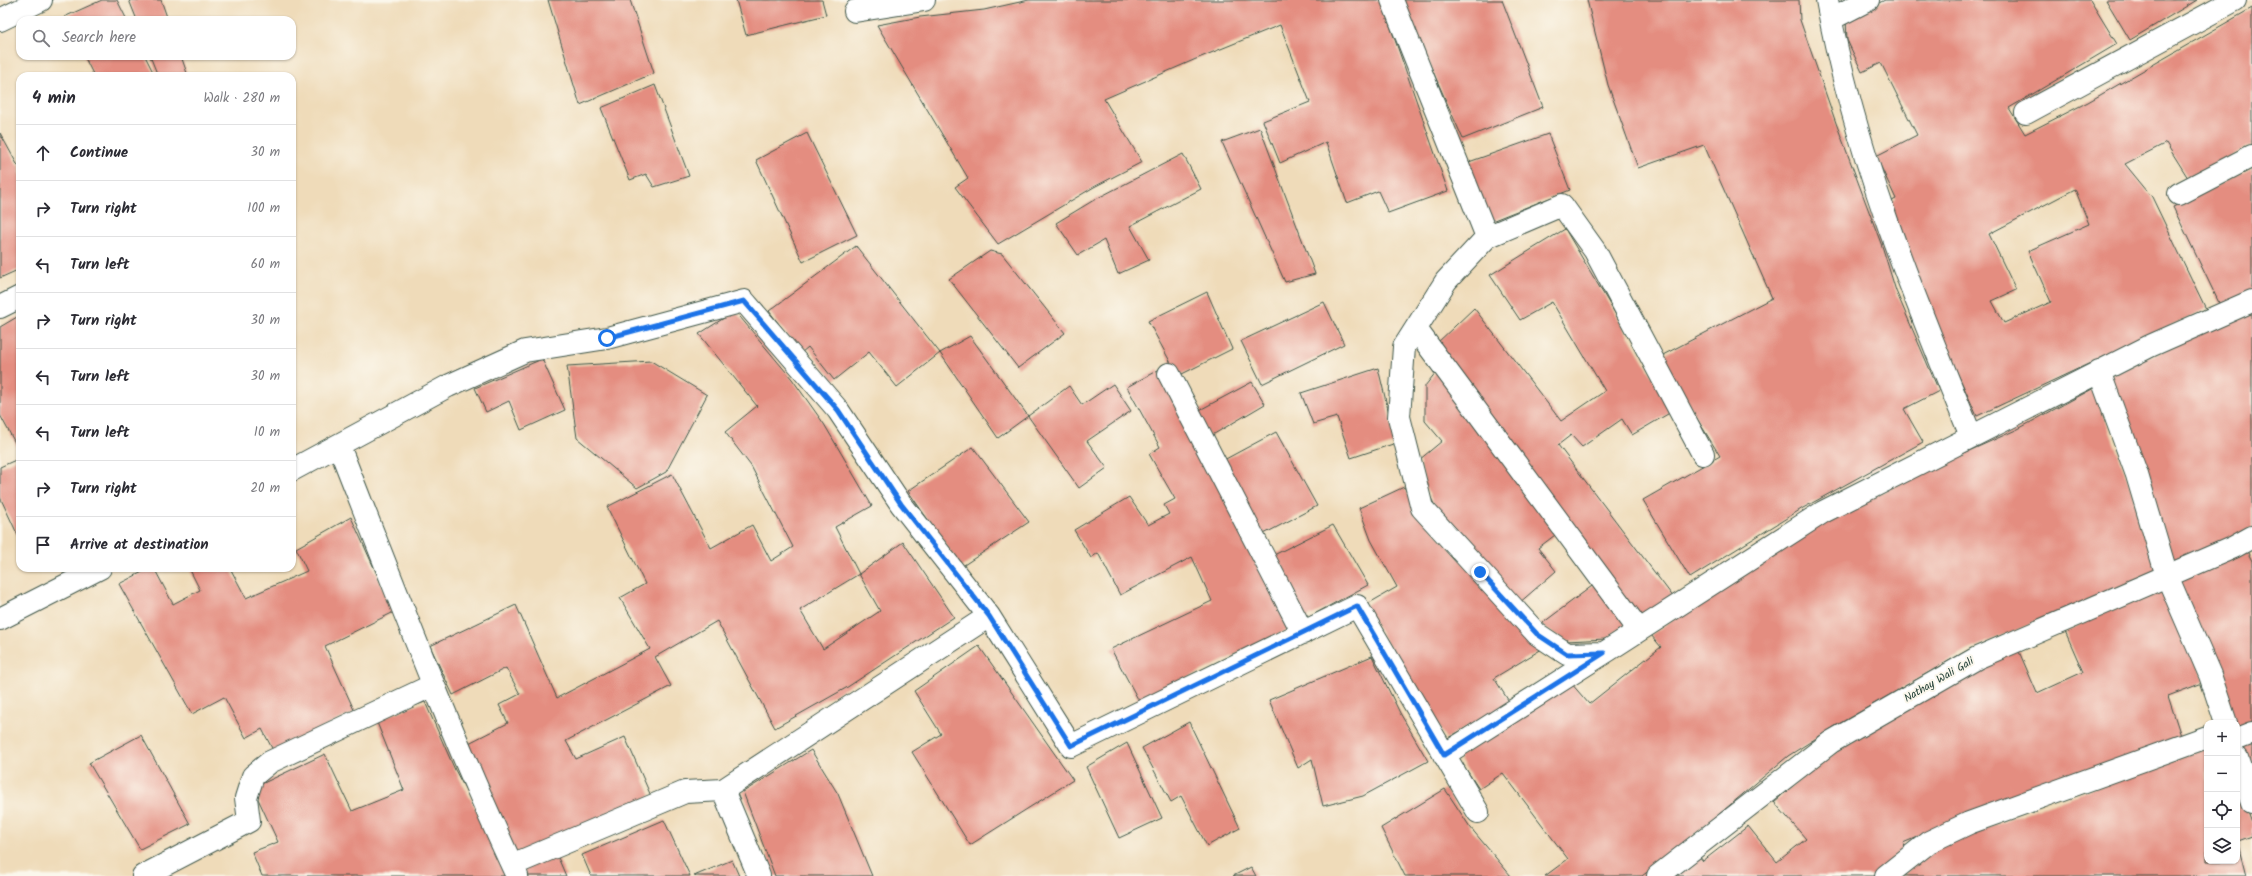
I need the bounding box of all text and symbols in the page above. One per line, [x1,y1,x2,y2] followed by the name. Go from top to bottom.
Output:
[16,16,296,60] search box
[62,26,136,50] text: Search here
[30,27,52,49] icon: search
[32,85,76,112] text: 4 min
[204,88,280,109] text: Walk · 280 m
[70,141,128,165] text: Continue
[32,142,54,164] icon: ahead
[251,142,280,163] text: 30 m
[70,197,137,221] text: Turn right
[32,198,54,220] icon: right
[247,198,280,219] text: 100 m
[70,253,130,277] text: Turn left
[32,254,54,276] icon: left
[251,254,280,275] text: 60 m
[70,309,137,333] text: Turn right
[32,310,54,332] icon: right
[251,310,280,331] text: 30 m
[598,329,616,347] route start
[70,365,130,389] text: Turn left
[32,366,54,388] icon: left
[251,366,280,387] text: 30 m
[70,421,130,445] text: Turn left
[32,422,54,444] icon: left
[254,422,280,443] text: 10 m
[70,477,137,501] text: Turn right
[32,478,54,500] icon: right
[250,478,280,499] text: 20 m
[70,533,209,557] text: Arrive at destination
[32,534,54,556] icon: arrive
[1471,563,1489,581] route end
[1901,652,1978,707] street label: Nathay Wali Gali
[2204,720,2240,864] map controls
[2204,720,2240,756] button: +
[2204,756,2240,792] button: −
[2204,792,2240,828] button: locate
[2204,828,2240,864] button: layers

